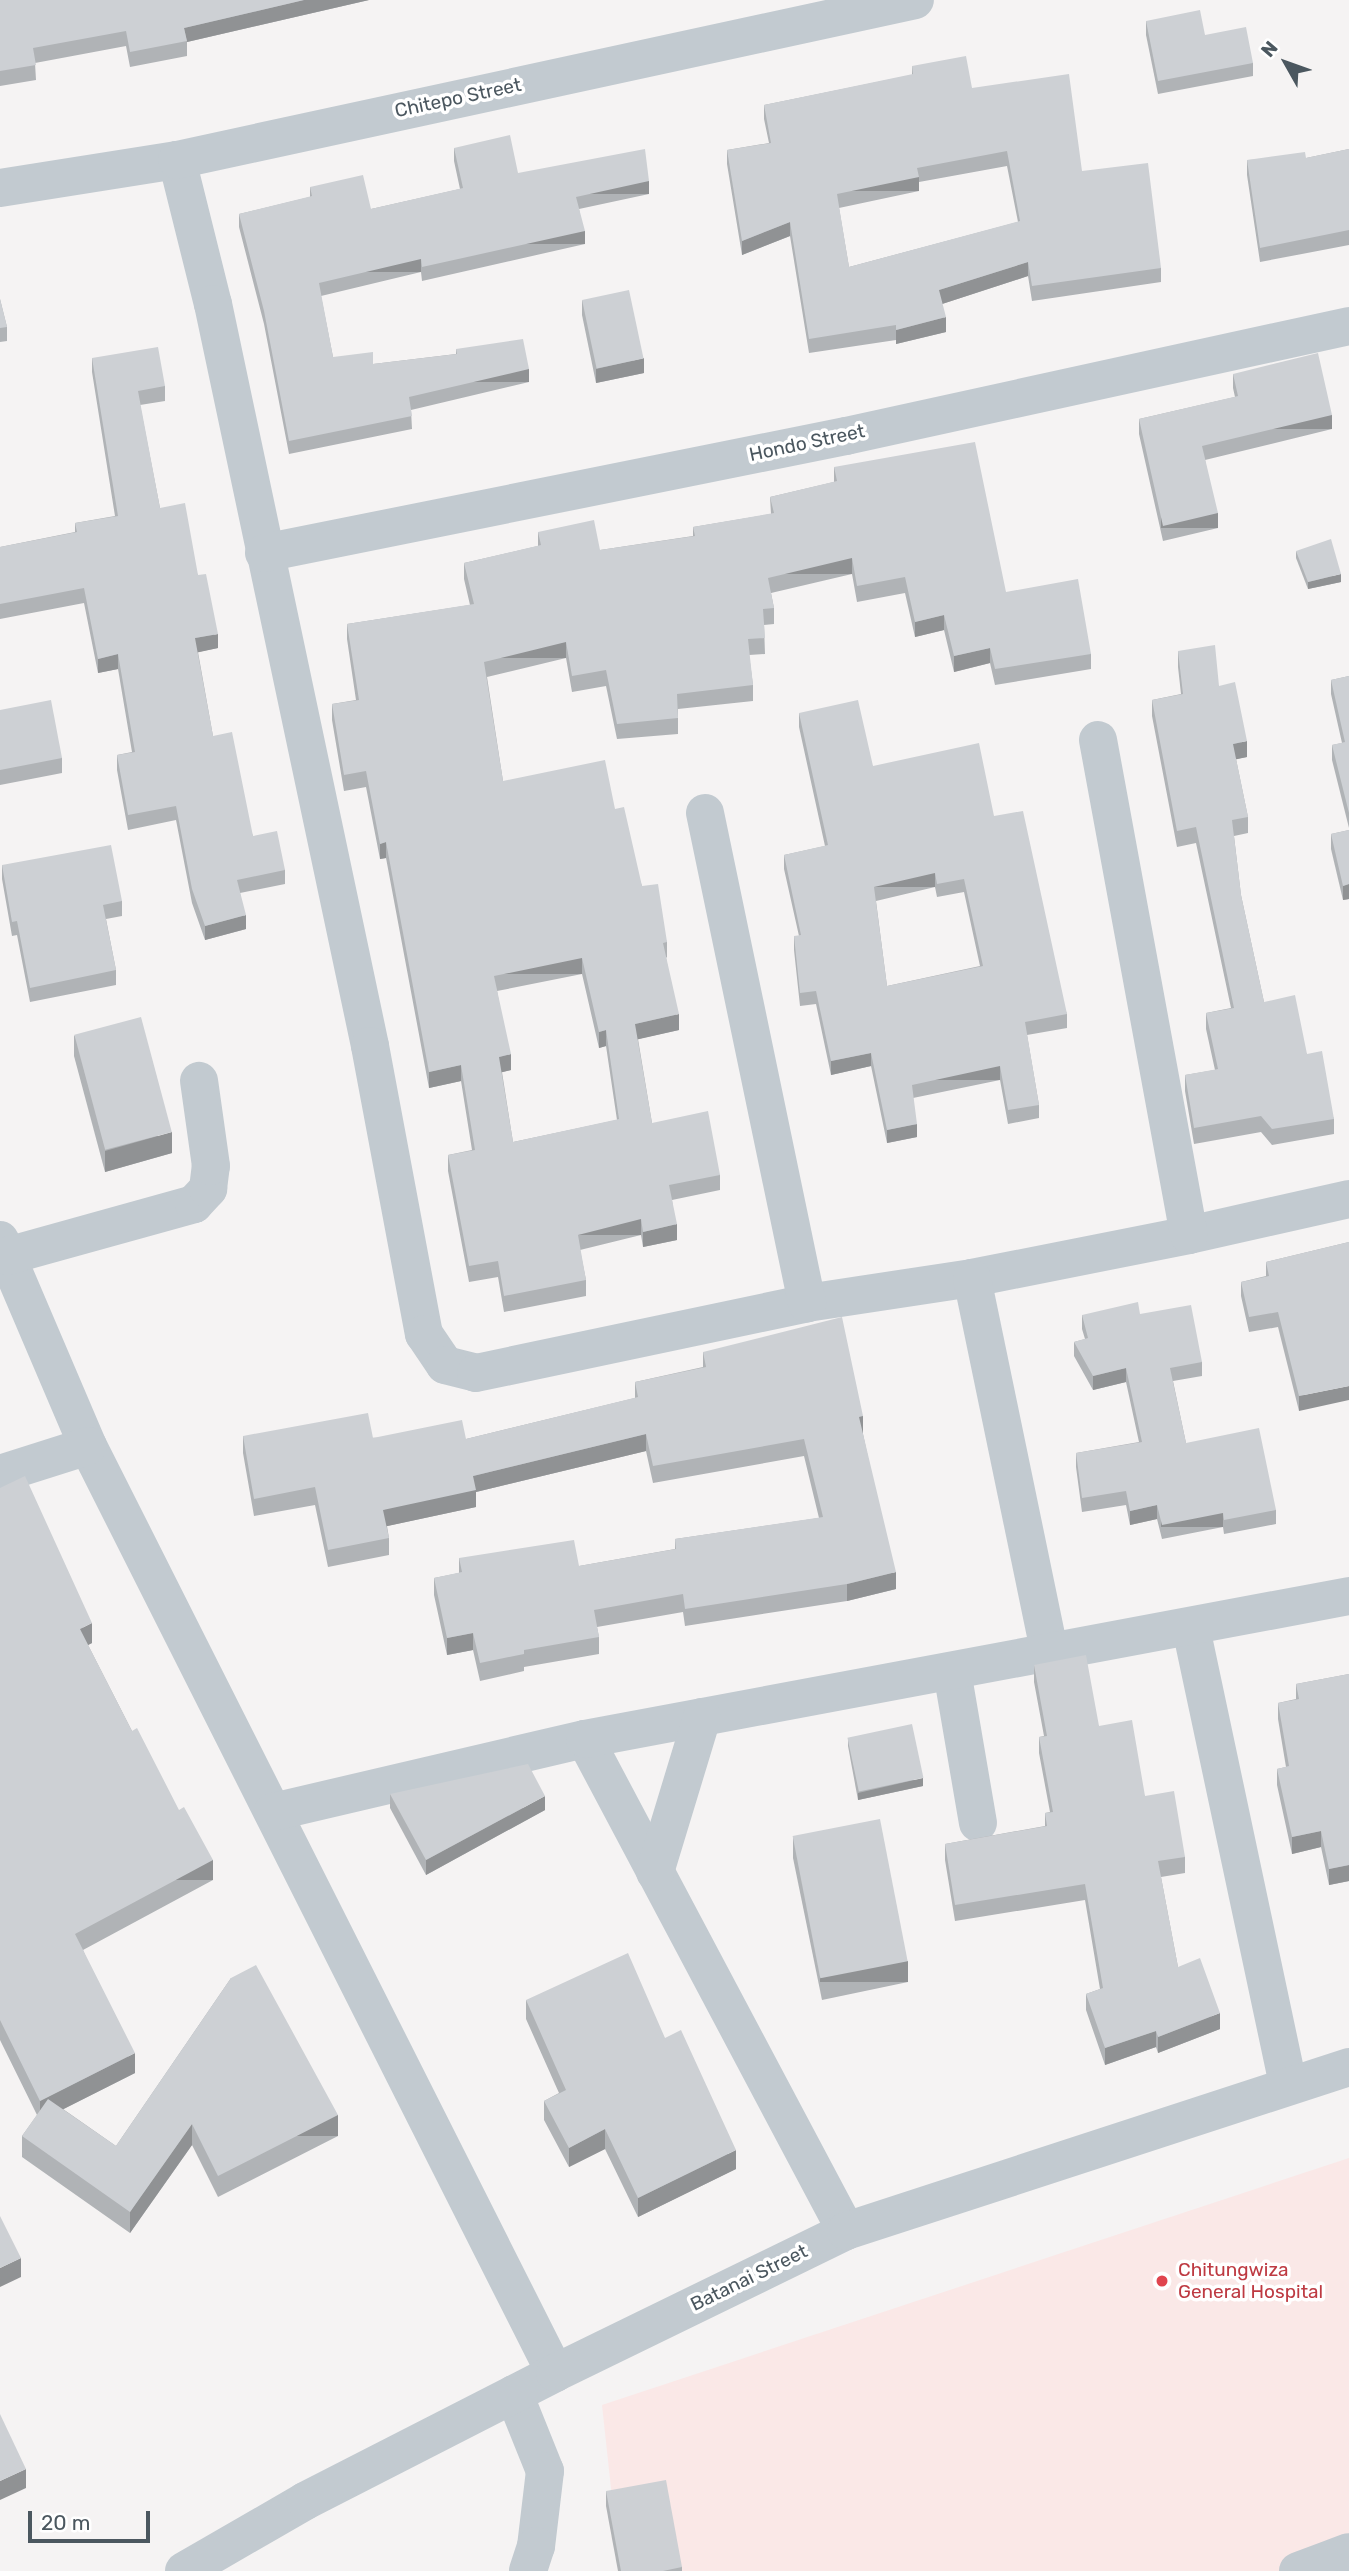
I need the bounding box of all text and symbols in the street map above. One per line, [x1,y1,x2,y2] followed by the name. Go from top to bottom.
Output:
[1251,28,1321,98] north arrow
[1256,37,1283,62] text: N
[393,73,523,123] street label: Chitepo Street
[747,420,867,466] street label: Hondo Street
[687,2240,811,2316] street label: Batanai Street
[1178,2259,1323,2303] place label: Chitungwiza General Hospital
[1152,2271,1172,2291] marker: Chitungwiza General Hospital
[32,2498,154,2542] scale bar
[41,2510,90,2535] text: 20 m

